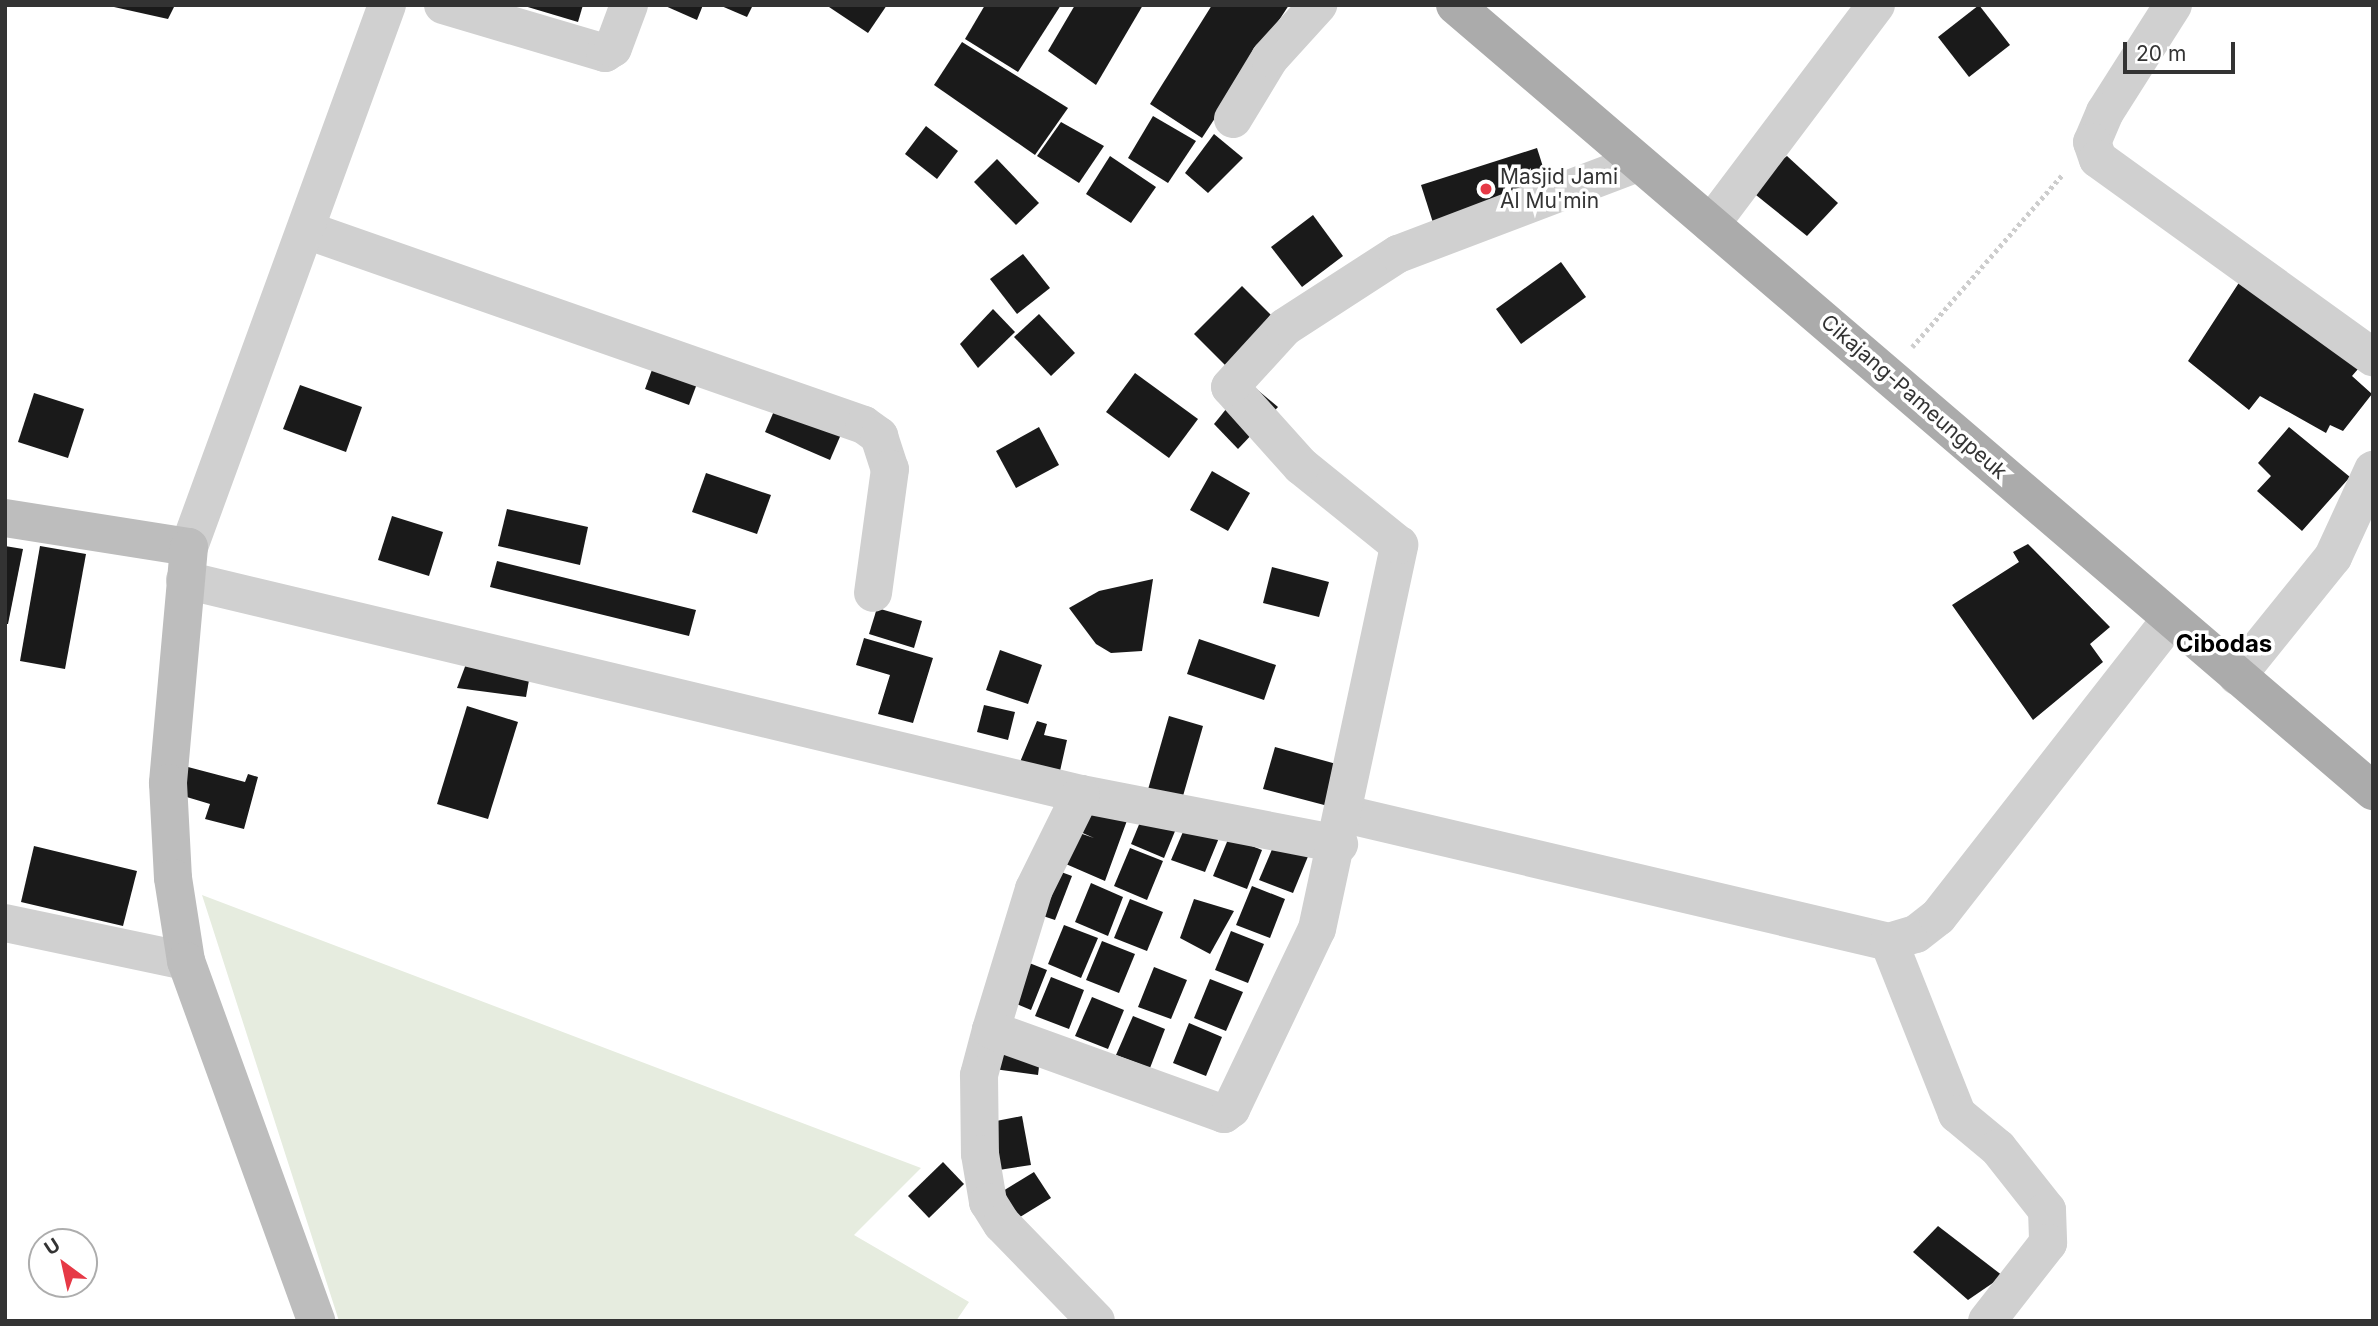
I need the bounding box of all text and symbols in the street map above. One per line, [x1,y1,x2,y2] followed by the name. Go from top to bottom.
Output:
[2126,28,2238,72] scale bar
[2136,41,2186,66] text: 20 m
[1500,164,1618,214] place label: Masjid Jami Al Mu'min
[1478,181,1494,197] marker: Masjid Jami Al Mu'min
[1816,309,2012,485] street label: Cikajang-Pameungpeuk
[2176,630,2272,658] district label: Cibodas
[28,1228,98,1298] north arrow
[40,1233,64,1260] text: U

